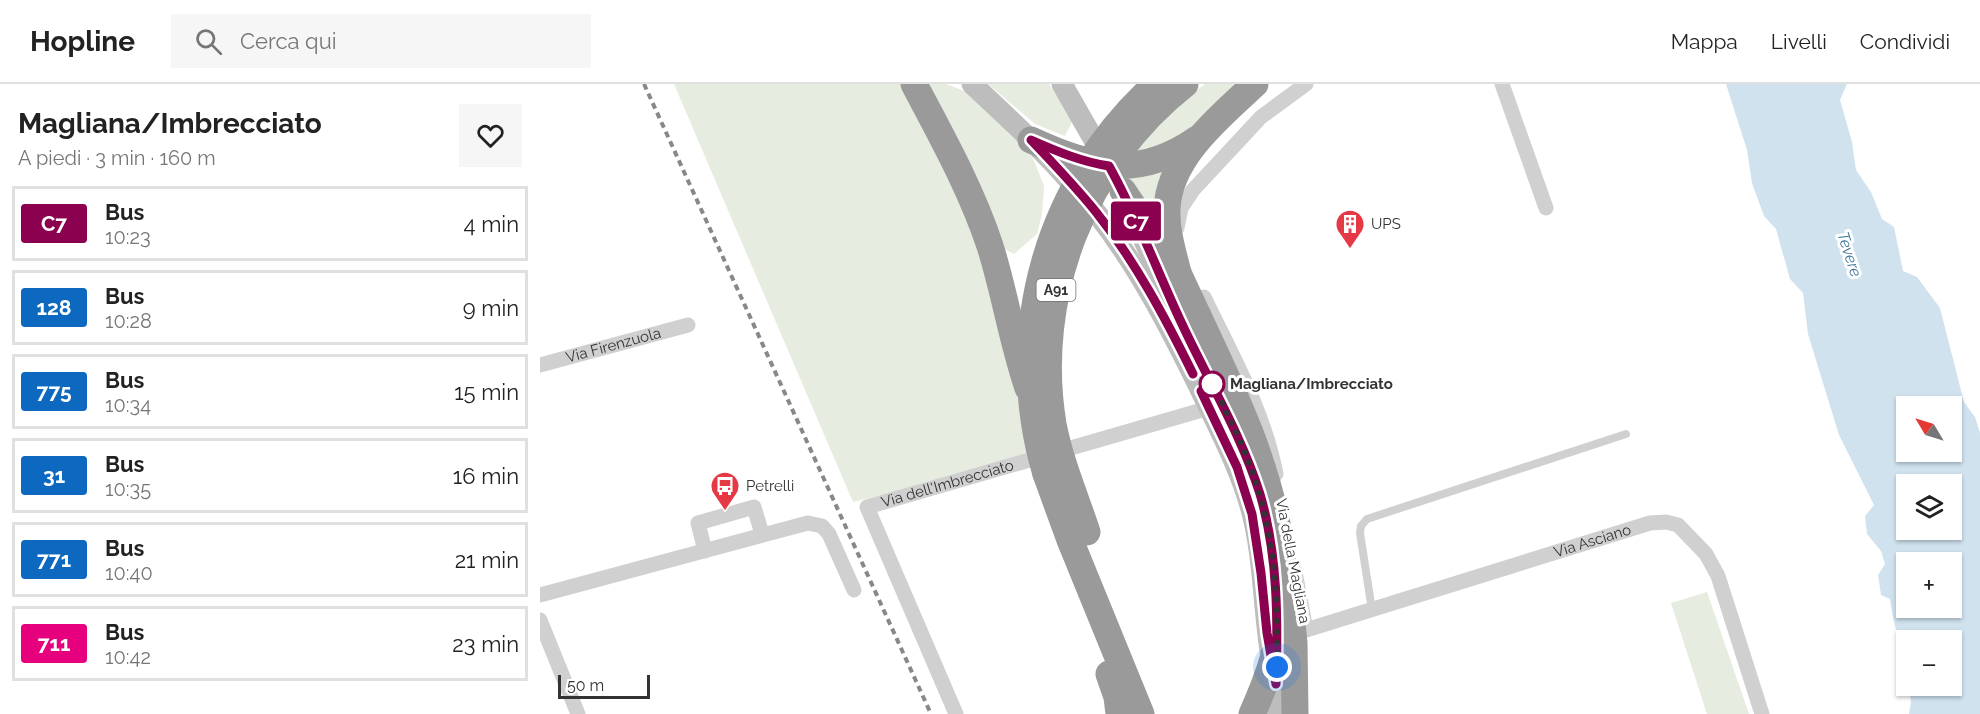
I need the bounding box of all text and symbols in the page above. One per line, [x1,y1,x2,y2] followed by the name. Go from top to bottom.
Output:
[171,14,591,68] search box
[30,25,135,58] text: Hopline
[192,25,225,58] icon: search
[240,28,337,54] text: Cerca qui
[1671,29,1738,54] text: Mappa
[1771,29,1827,54] text: Livelli
[1860,29,1950,54] text: Condividi
[459,104,522,167] button: heart
[18,107,322,140] text: Magliana/Imbrecciato
[18,146,216,170] text: A piedi · 3 min · 160 m
[105,199,144,225] text: Bus
[1109,202,1163,240] line badge: C7
[1334,208,1366,250] building icon: UPS
[1123,209,1149,234] text: C7
[41,211,67,236] text: C7
[464,211,519,237] text: 4 min
[1371,215,1401,233] place label: UPS
[105,225,151,249] text: 10:23
[1833,229,1866,279] water label: Tevere
[1036,279,1076,301] road number: A91
[105,283,144,309] text: Bus
[37,295,71,320] text: 128
[463,295,519,321] text: 9 min
[105,309,152,333] text: 10:28
[564,324,663,367] street label: Via Firenzuola
[105,367,144,393] text: Bus
[1199,371,1225,397] marker: Magliana/Imbrecciato
[1230,375,1393,393] place label: Magliana/Imbrecciato
[36,379,72,404] text: 775
[454,379,519,405] text: 15 min
[105,393,151,417] text: 10:34
[1896,396,1962,462] north arrow
[1896,396,1962,696] map controls
[105,451,144,477] text: Bus
[879,456,1016,511] street label: Via dell'Imbrecciato
[43,463,65,488] text: 31
[453,463,519,489] text: 16 min
[709,470,741,512] bus stop icon: Petrelli
[1896,474,1962,540] button: layers
[105,477,151,501] text: 10:35
[746,477,794,495] place label: Petrelli
[1272,497,1314,625] street label: Via della Magliana
[1552,520,1633,561] street label: Via Asciano
[105,535,144,561] text: Bus
[37,547,71,572] text: 771
[455,547,519,573] text: 21 min
[1896,552,1962,618] button: +
[105,561,153,585] text: 10:40
[105,619,144,645] text: Bus
[1896,630,1962,696] button: −
[38,631,70,656] text: 711
[452,631,519,657] text: 23 min
[105,645,151,669] text: 10:42
[1262,652,1292,682] your location
[558,672,650,700] scale bar
[567,676,604,695] text: 50 m

